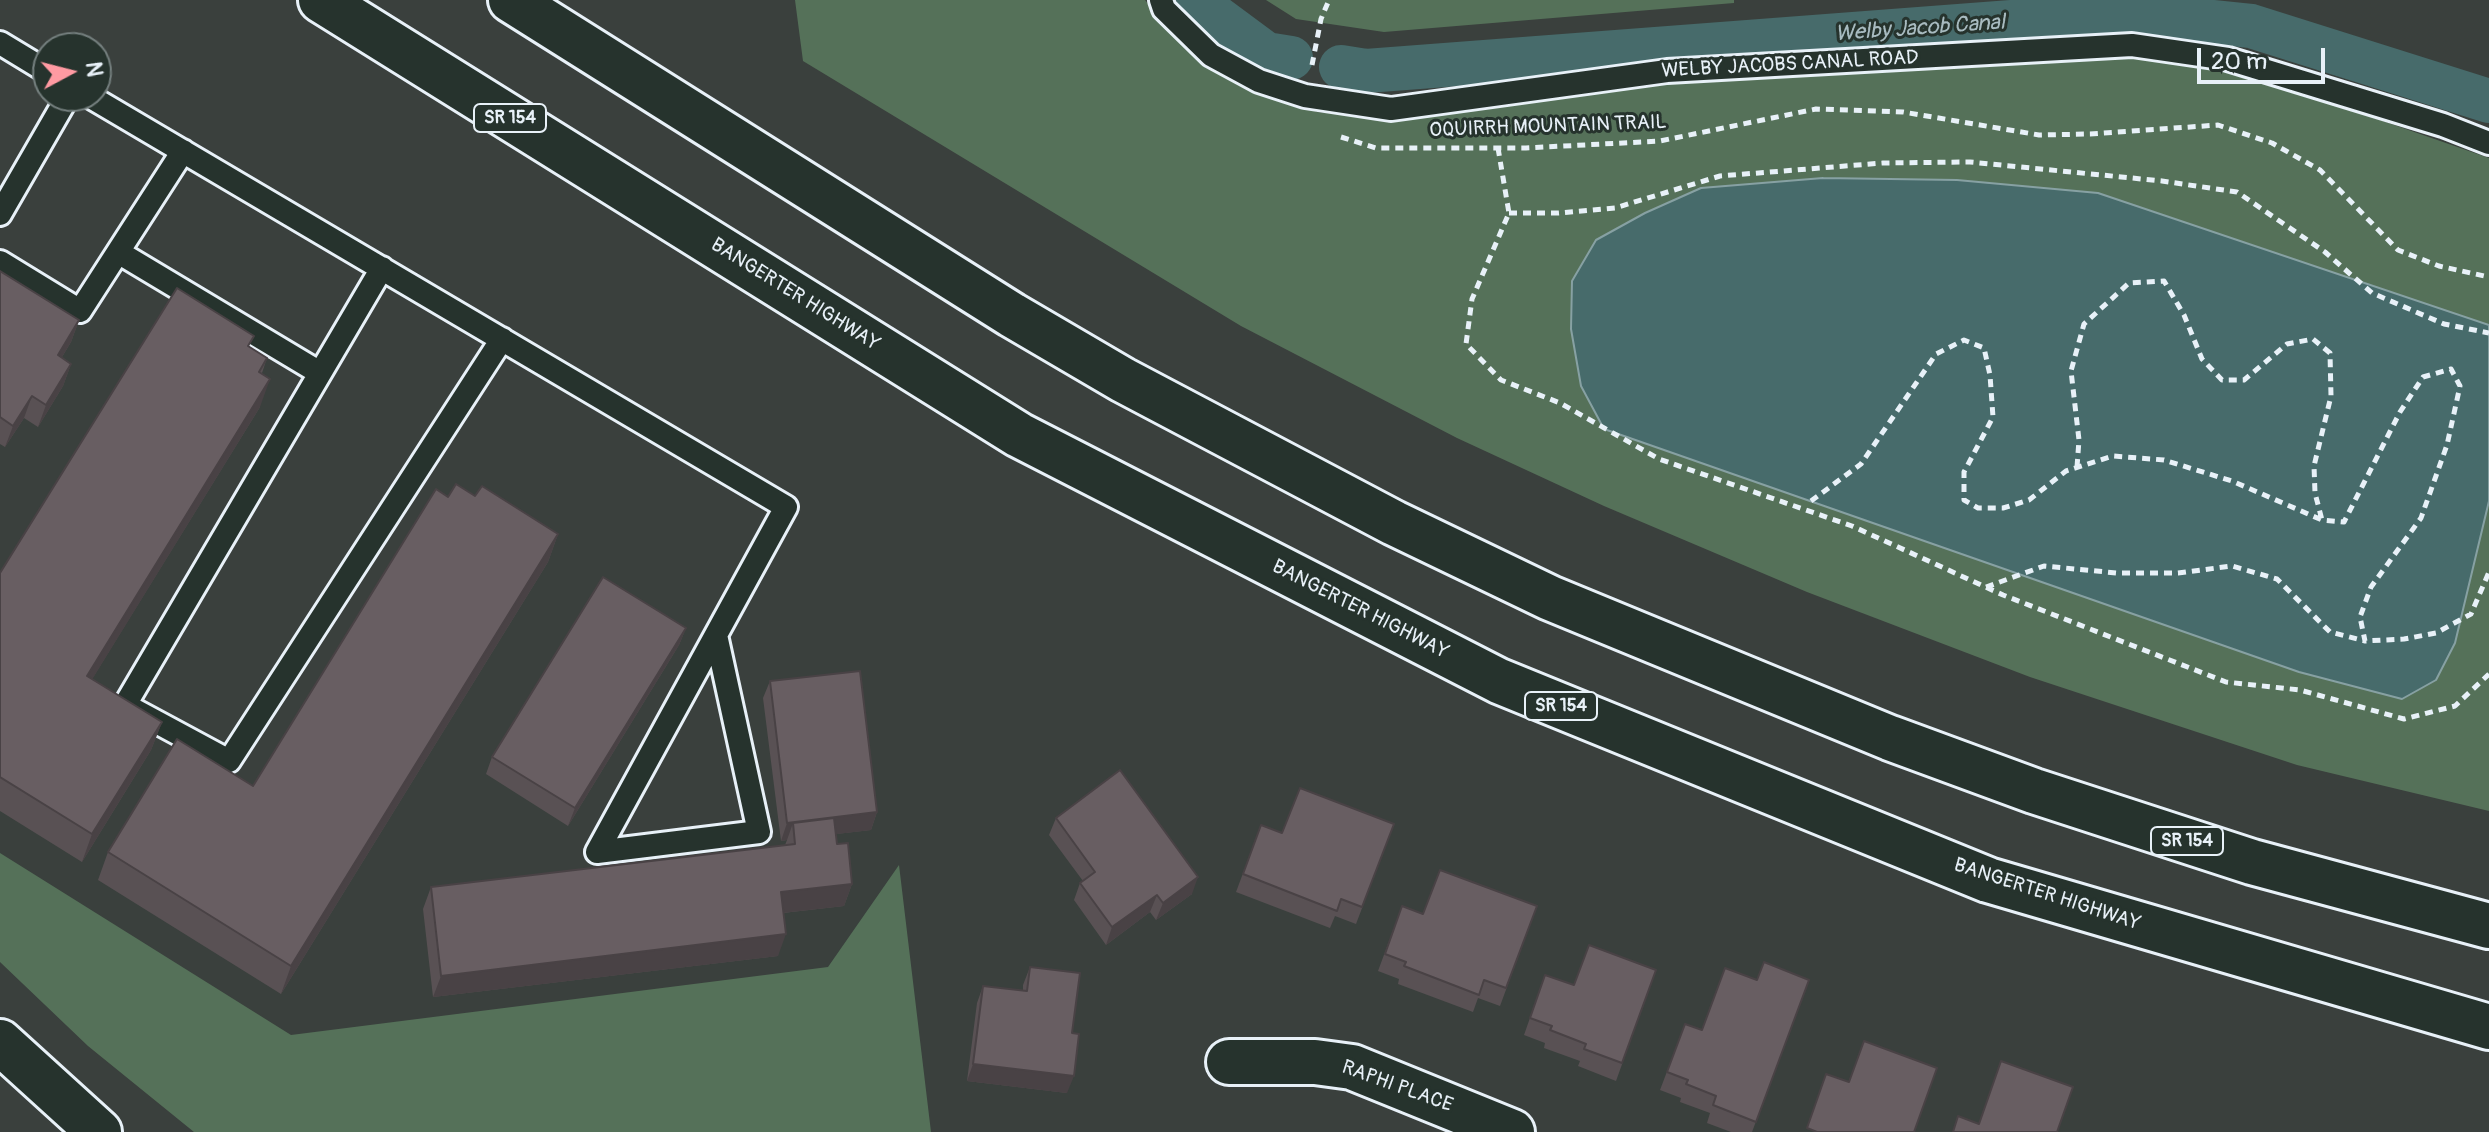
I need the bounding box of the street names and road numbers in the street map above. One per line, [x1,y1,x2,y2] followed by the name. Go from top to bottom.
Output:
[1661,46,1919,84] street label: WELBY JACOBS CANAL ROAD
[474,104,546,132] road number: SR 154
[1429,111,1667,143] street label: OQUIRRH MOUNTAIN TRAIL
[706,233,884,357] street label: BANGERTER HIGHWAY
[1268,555,1452,665] street label: BANGERTER HIGHWAY
[1525,692,1597,720] road number: SR 154
[2151,827,2223,855] road number: SR 154
[1951,853,2143,937] street label: BANGERTER HIGHWAY
[1338,1056,1456,1118] street label: RAPHI PLACE

